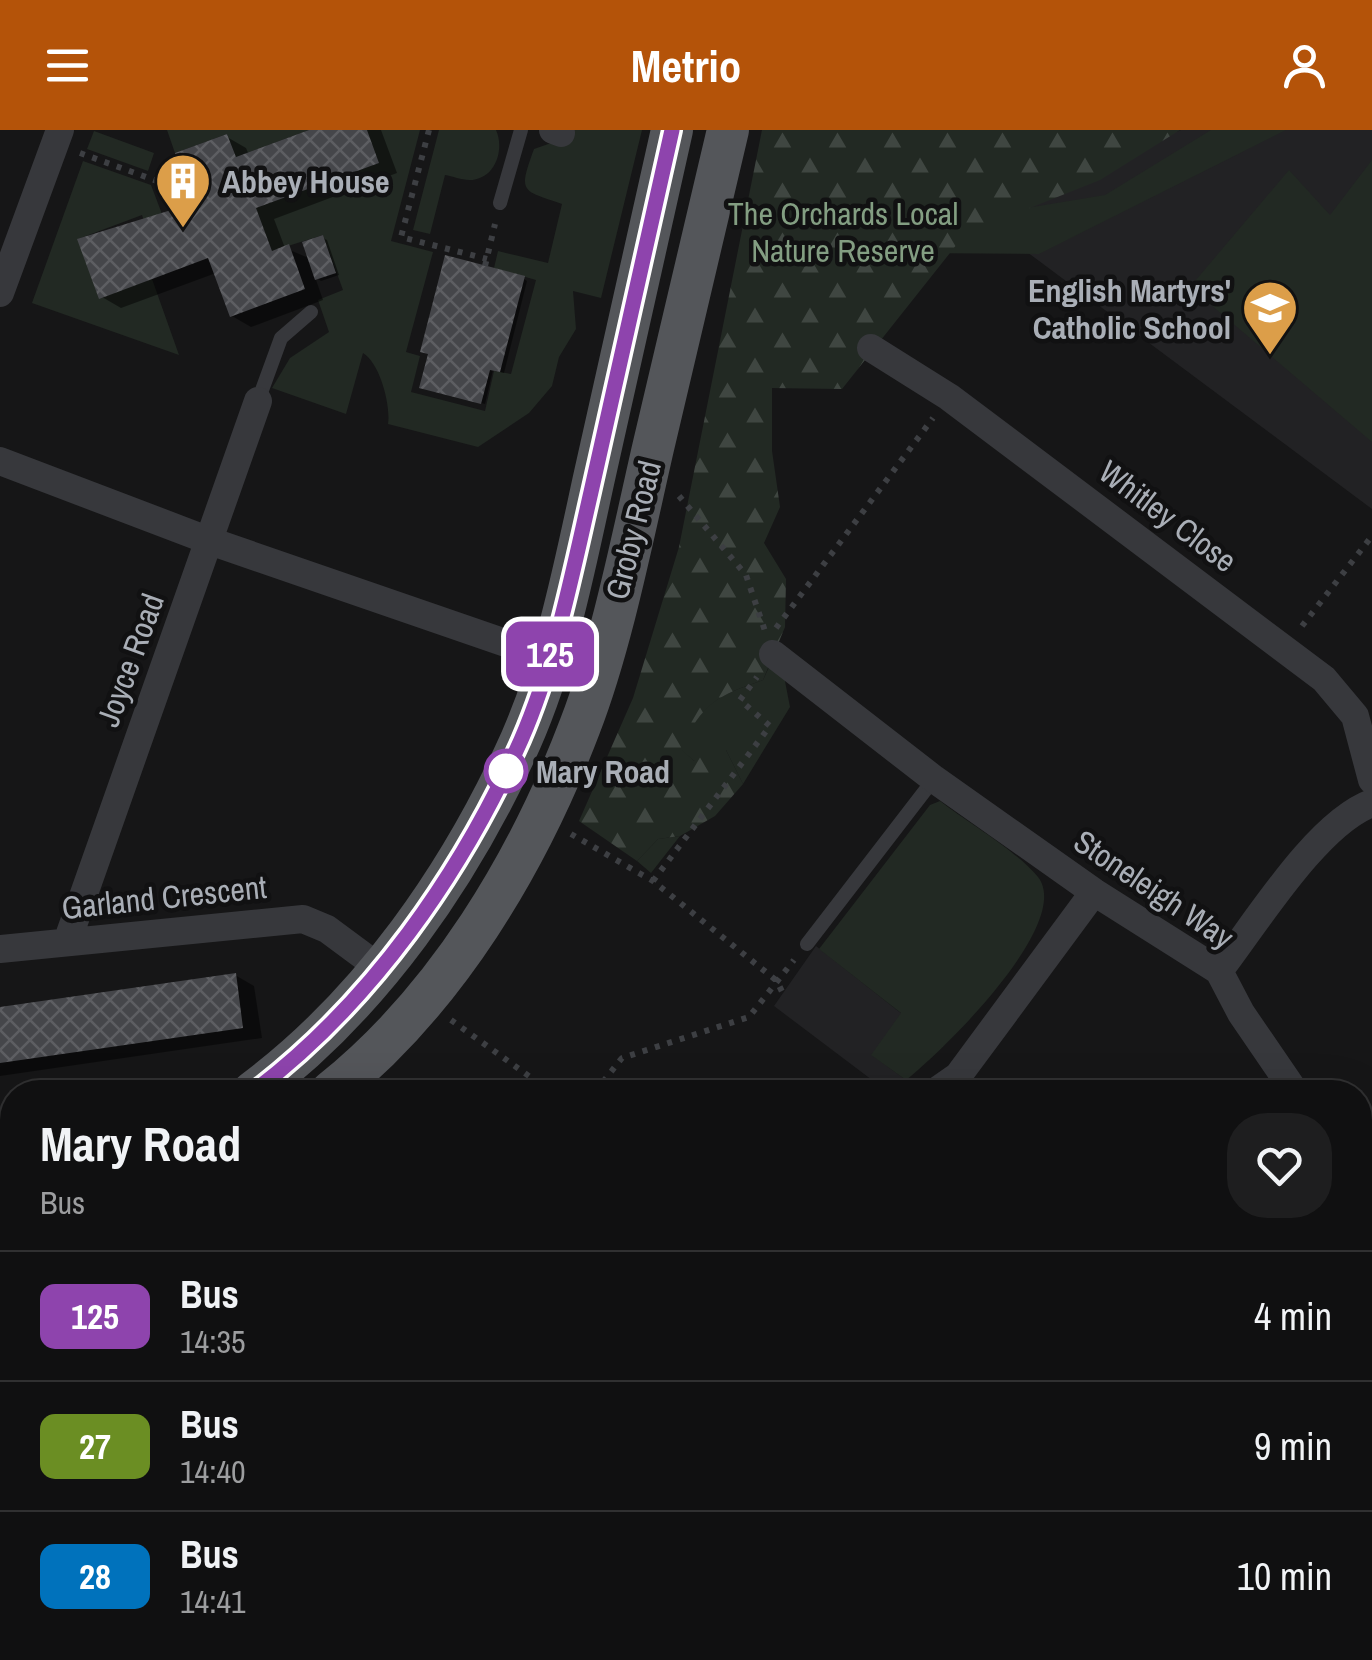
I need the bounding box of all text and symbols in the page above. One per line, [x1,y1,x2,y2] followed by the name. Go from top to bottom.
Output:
[631,35,741,96] text: Metrio
[40,38,95,93] icon: menu
[1277,38,1332,93] icon: person
[153,151,213,230] building icon: Abbey House
[222,160,390,203] place label: Abbey House
[728,192,958,272] park label: The Orchards Local Nature Reserve
[1028,269,1231,349] place label: English Martyrs' Catholic School
[1240,278,1300,357] school or university icon: English Martyrs' Catholic School
[1090,450,1246,582] street label: Whitley Close
[595,456,671,604] street label: Groby Road
[86,588,174,732] street label: Joyce Road
[492,622,608,686] line badge: 125
[526,631,574,678] text: 125
[485,750,527,792] marker: Mary Road
[536,750,670,793] place label: Mary Road
[1066,820,1242,958] street label: Stoneleigh Way
[59,865,269,929] street label: Garland Crescent
[40,1111,241,1176] text: Mary Road
[1227,1113,1332,1218] button: heart
[40,1181,85,1224] text: Bus
[180,1269,239,1320] text: Bus
[1254,1291,1332,1342] text: 4 min
[71,1293,119,1340] text: 125
[180,1320,246,1363] text: 14:35
[180,1399,239,1450] text: Bus
[1254,1421,1332,1472] text: 9 min
[79,1423,111,1470] text: 27
[180,1450,246,1493] text: 14:40
[180,1529,239,1580] text: Bus
[1237,1551,1332,1602] text: 10 min
[79,1553,111,1600] text: 28
[180,1580,246,1623] text: 14:41

